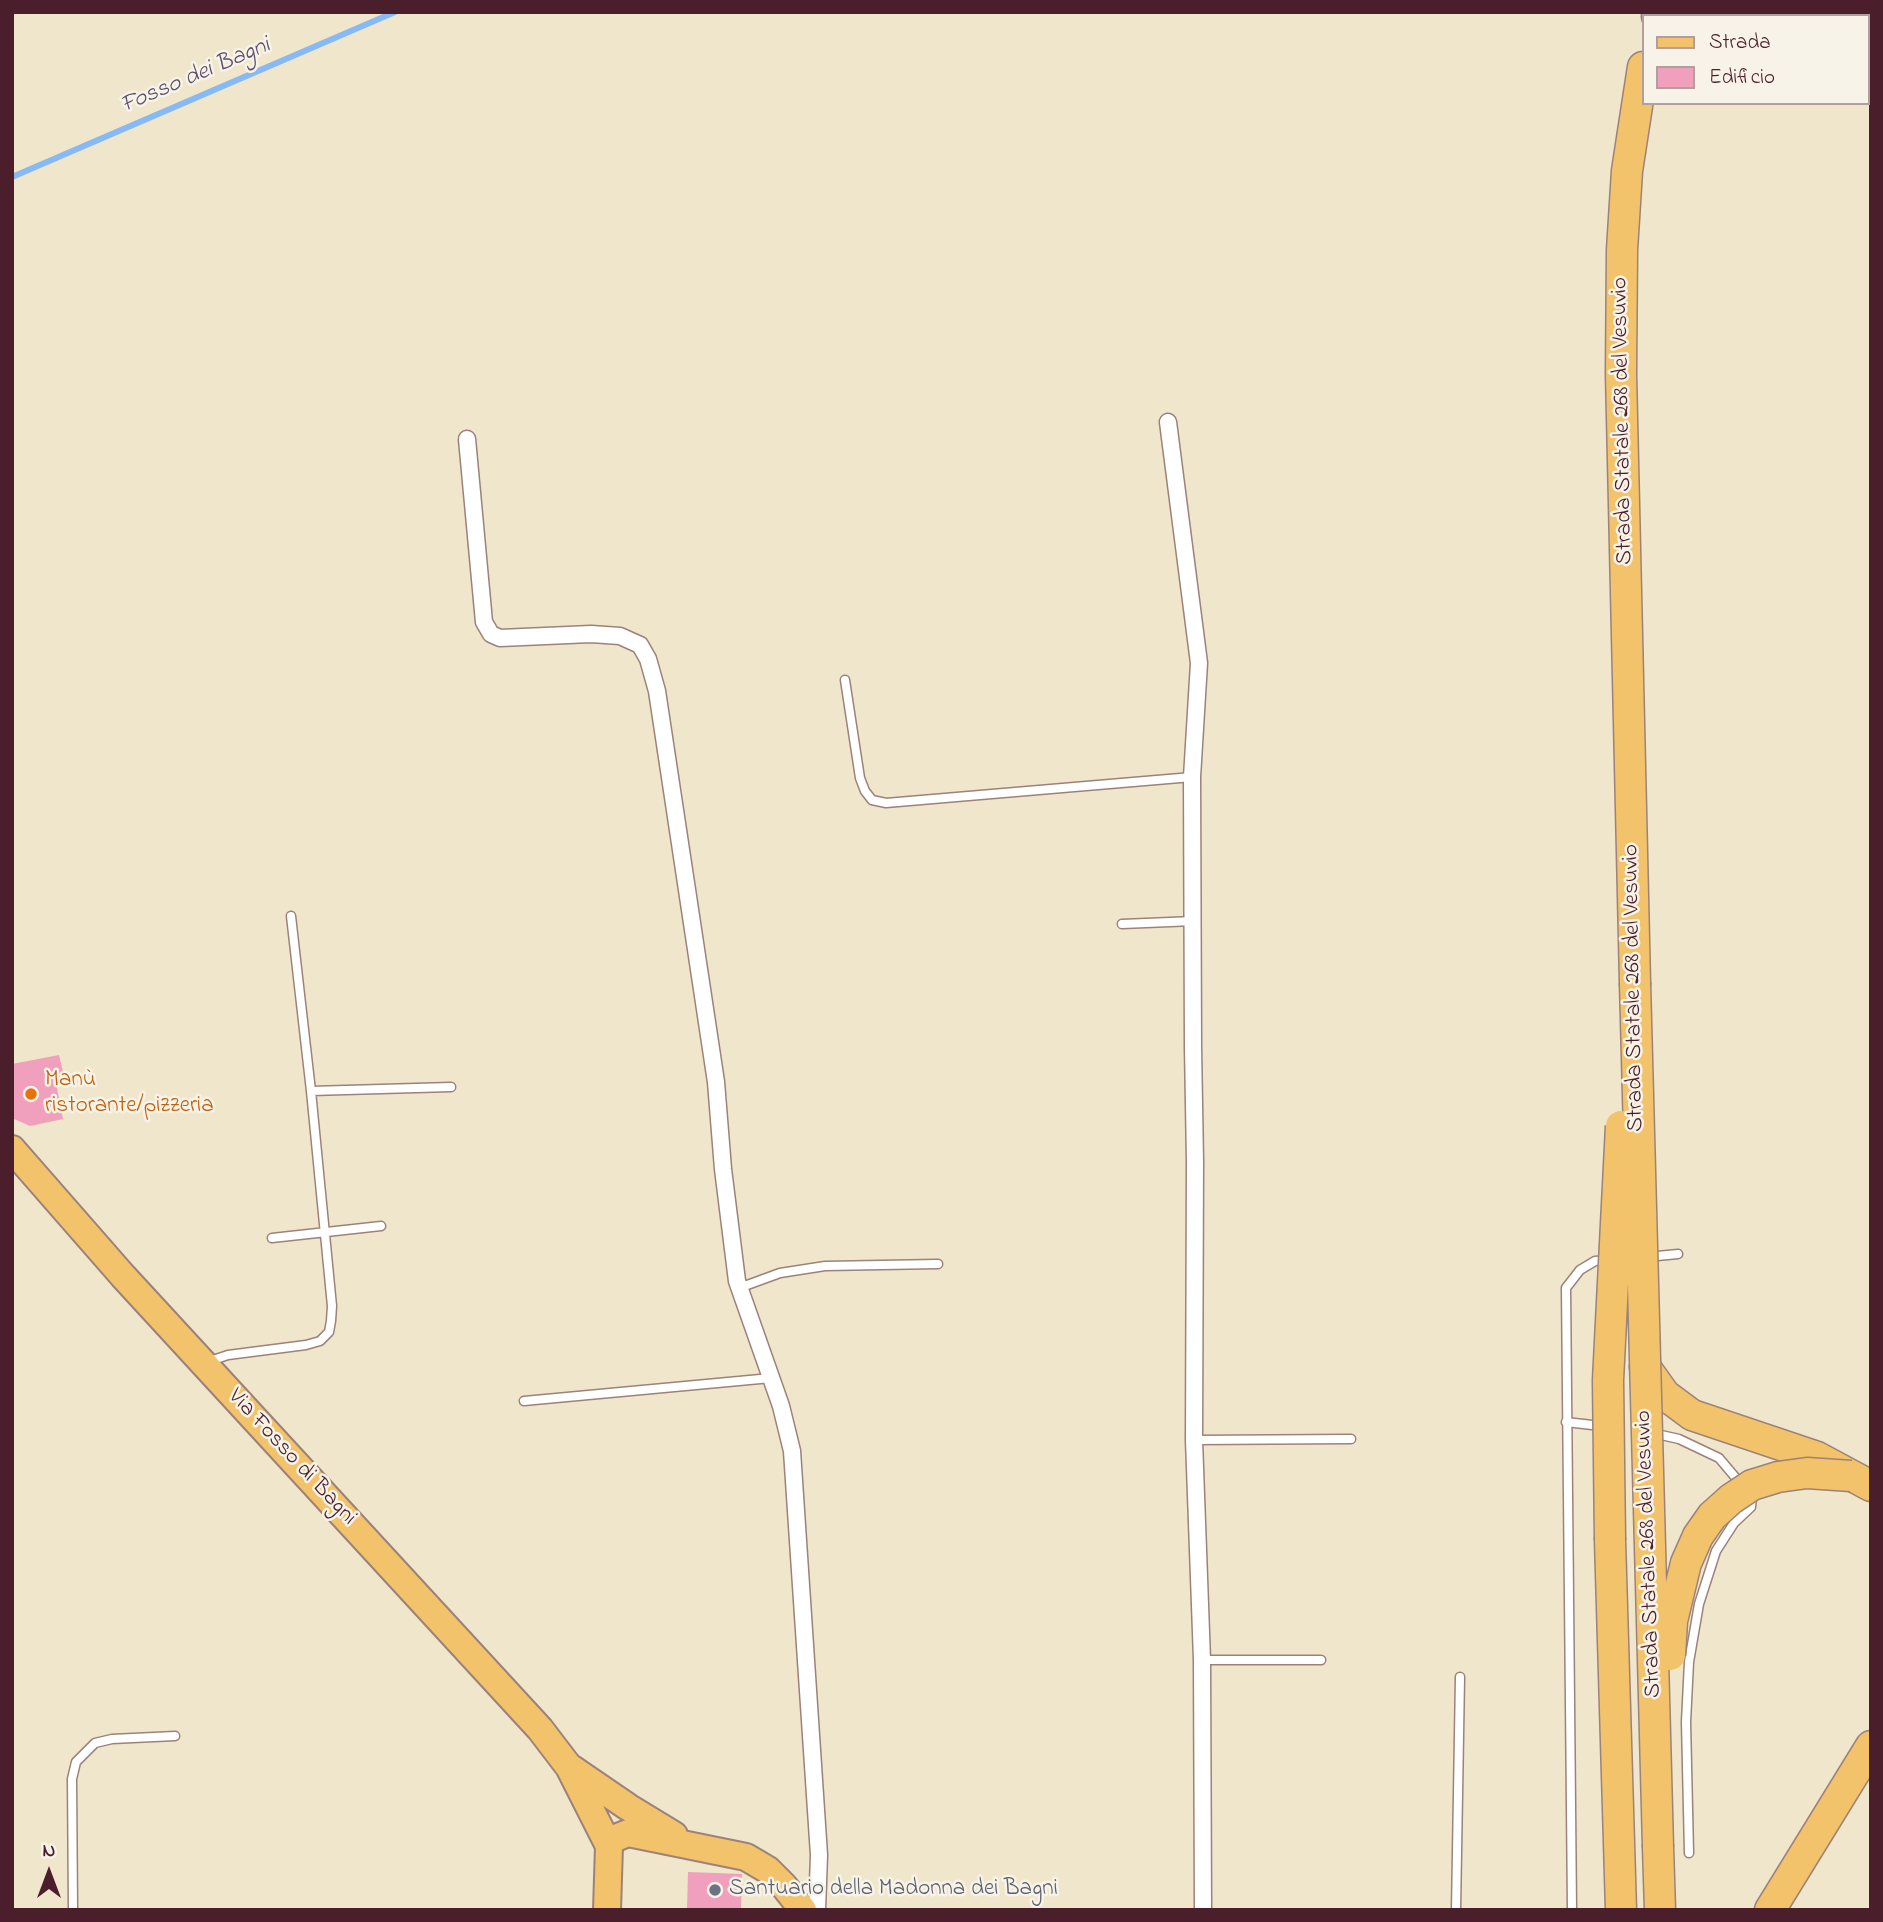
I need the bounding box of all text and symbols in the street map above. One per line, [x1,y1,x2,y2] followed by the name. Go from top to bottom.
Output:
[1642,14,1869,105] legend
[1709,28,1771,58] text: Strada
[117,33,275,121] water label: Fosso dei Bagni
[1709,63,1775,93] text: Edificio
[1608,277,1640,565] street label: Strada Statale 268 del Vesuvio
[1619,844,1651,1132] street label: Strada Statale 268 del Vesuvio
[45,1067,214,1121] place label: Manù ristorante/pizzeria
[23,1086,39,1102] marker: Manù ristorante/pizzeria
[221,1384,361,1532] street label: Via Fosso di Bagni
[1631,1410,1669,1698] street label: Strada Statale 268 del Vesuvio
[14,1838,84,1908] north arrow
[43,1838,55,1865] text: N
[729,1876,1058,1904] place label: Santuario della Madonna dei Bagni
[707,1882,723,1898] marker: Santuario della Madonna dei Bagni

